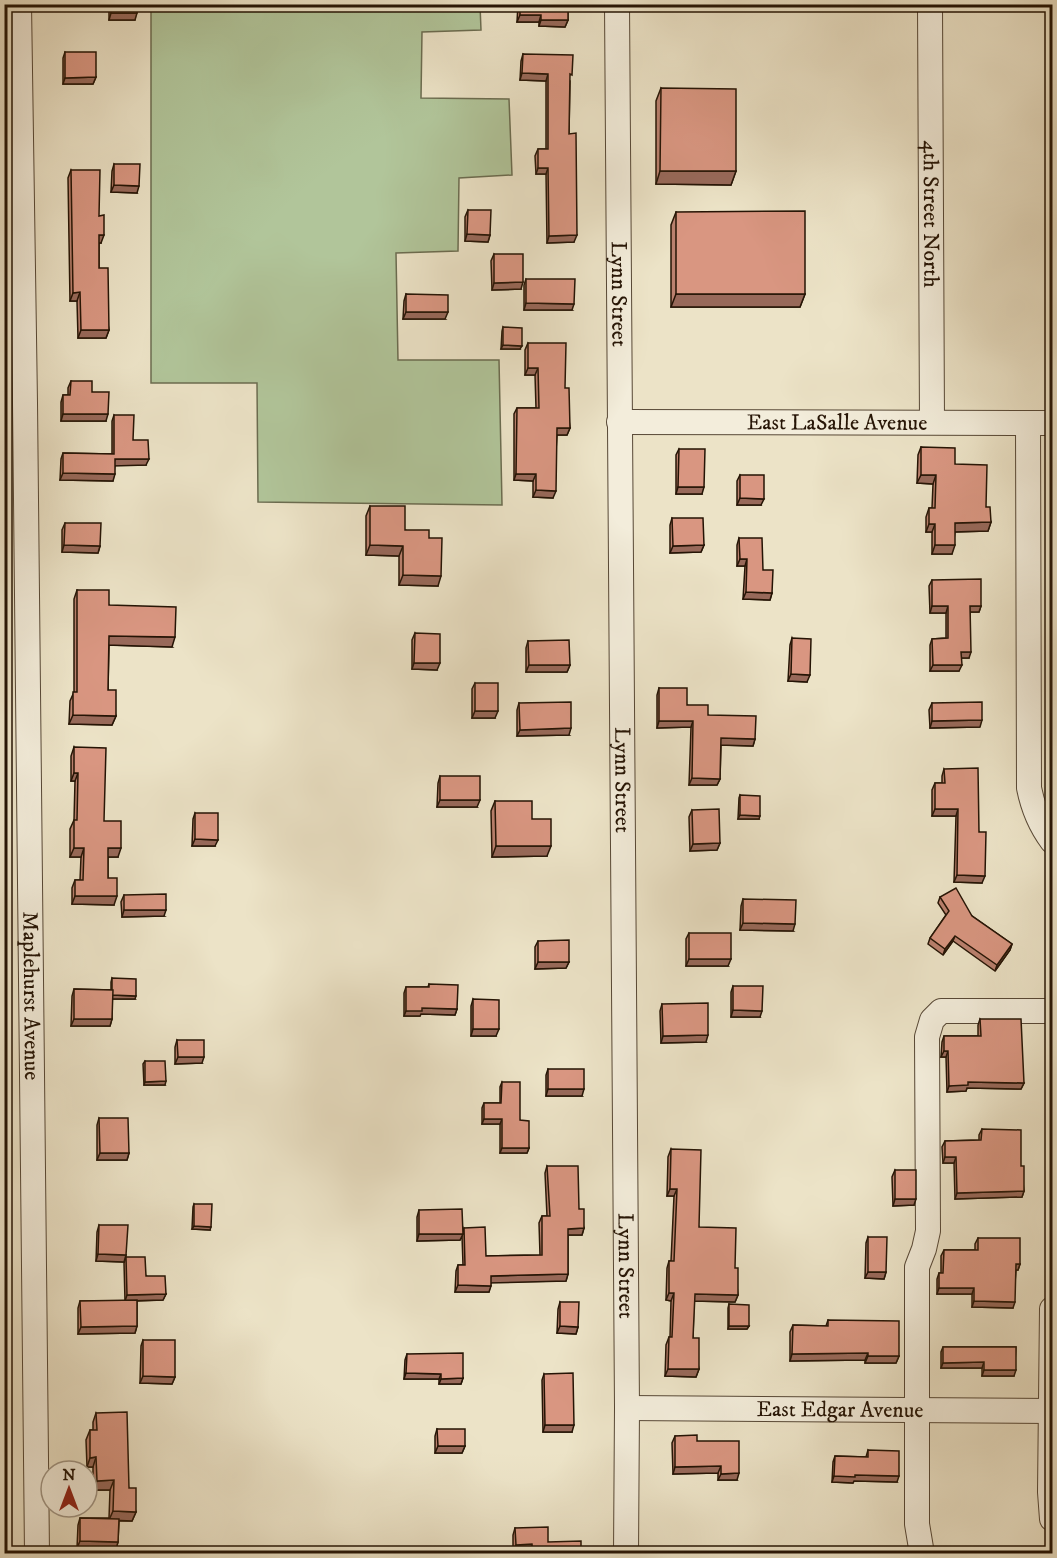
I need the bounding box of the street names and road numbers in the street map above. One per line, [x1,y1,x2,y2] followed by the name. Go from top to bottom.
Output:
[917,140,945,288] street label: 4th Street North
[605,241,633,347] street label: Lynn Street
[747,409,927,436] street label: East LaSalle Avenue
[609,727,636,833] street label: Lynn Street
[17,911,46,1081] street label: Maplehurst Avenue
[612,1213,640,1319] street label: Lynn Street
[756,1395,924,1424] street label: East Edgar Avenue

